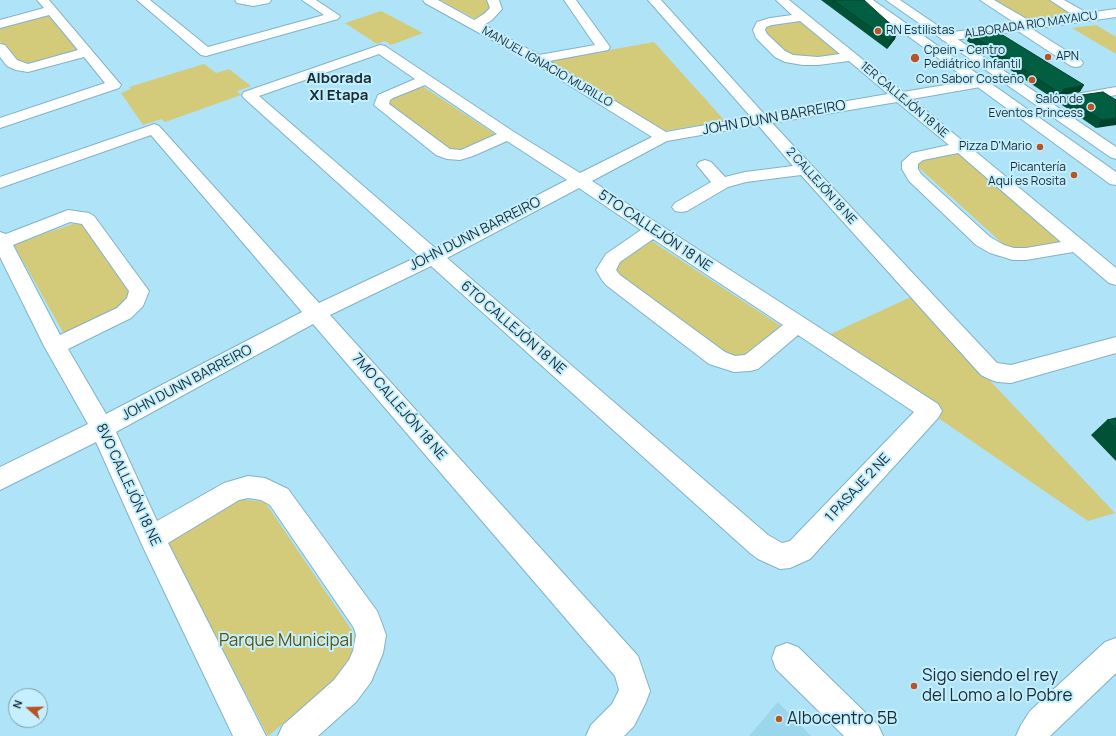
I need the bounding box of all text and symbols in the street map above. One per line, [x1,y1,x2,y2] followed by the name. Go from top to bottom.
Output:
[963,9,1099,41] street label: ALBORADA RIO MAYAICU
[479,24,615,110] street label: MANUEL IGNACIO MURILLO
[886,24,955,38] place label: RN Estilistas
[873,26,883,36] marker: RN Estilistas
[924,44,1021,72] place label: Cpein - Centro Pediátrico Infantil
[1056,50,1079,64] place label: APN
[909,52,921,64] marker: Cpein - Centro Pediátrico Infantil
[1043,52,1053,62] marker: APN
[857,59,951,141] street label: 1ER CALLEJÓN 18 NE
[306,70,372,105] district label: Alborada XI Etapa
[916,73,1024,87] place label: Con Sabor Costeño
[1027,75,1037,85] marker: Con Sabor Costeño
[988,93,1083,121] place label: Salón de Eventos Princess
[701,97,847,139] street label: JOHN DUNN BARREIRO
[1086,102,1096,112] marker: Salón de Eventos Princess
[959,140,1032,154] place label: Pizza D'Mario
[1035,142,1045,152] marker: Pizza D'Mario
[783,145,859,227] street label: 2 CALLEJÓN 18 NE
[988,161,1066,189] place label: Picantería Aquí es Rosita
[1069,170,1079,180] marker: Picantería Aquí es Rosita
[595,187,715,275] street label: 5TO CALLEJÓN 18 NE
[407,194,543,274] street label: JOHN DUNN BARREIRO
[457,278,569,378] street label: 6TO CALLEJÓN 18 NE
[119,342,255,424] street label: JOHN DUNN BARREIRO
[348,350,450,464] street label: 7MO CALLEJÓN 18 NE
[92,421,164,549] street label: 8VO CALLEJÓN 18 NE
[822,450,894,526] street label: 1 PASAJE 2 NE
[219,631,353,651] park label: Parque Municipal
[922,666,1072,706] place label: Sigo siendo el rey del Lomo a lo Pobre
[909,681,919,691] marker: Sigo siendo el rey del Lomo a lo Pobre
[8,688,48,728] north arrow
[9,698,26,710] text: N
[787,709,897,729] place label: Albocentro 5B
[774,714,784,724] marker: Albocentro 5B

